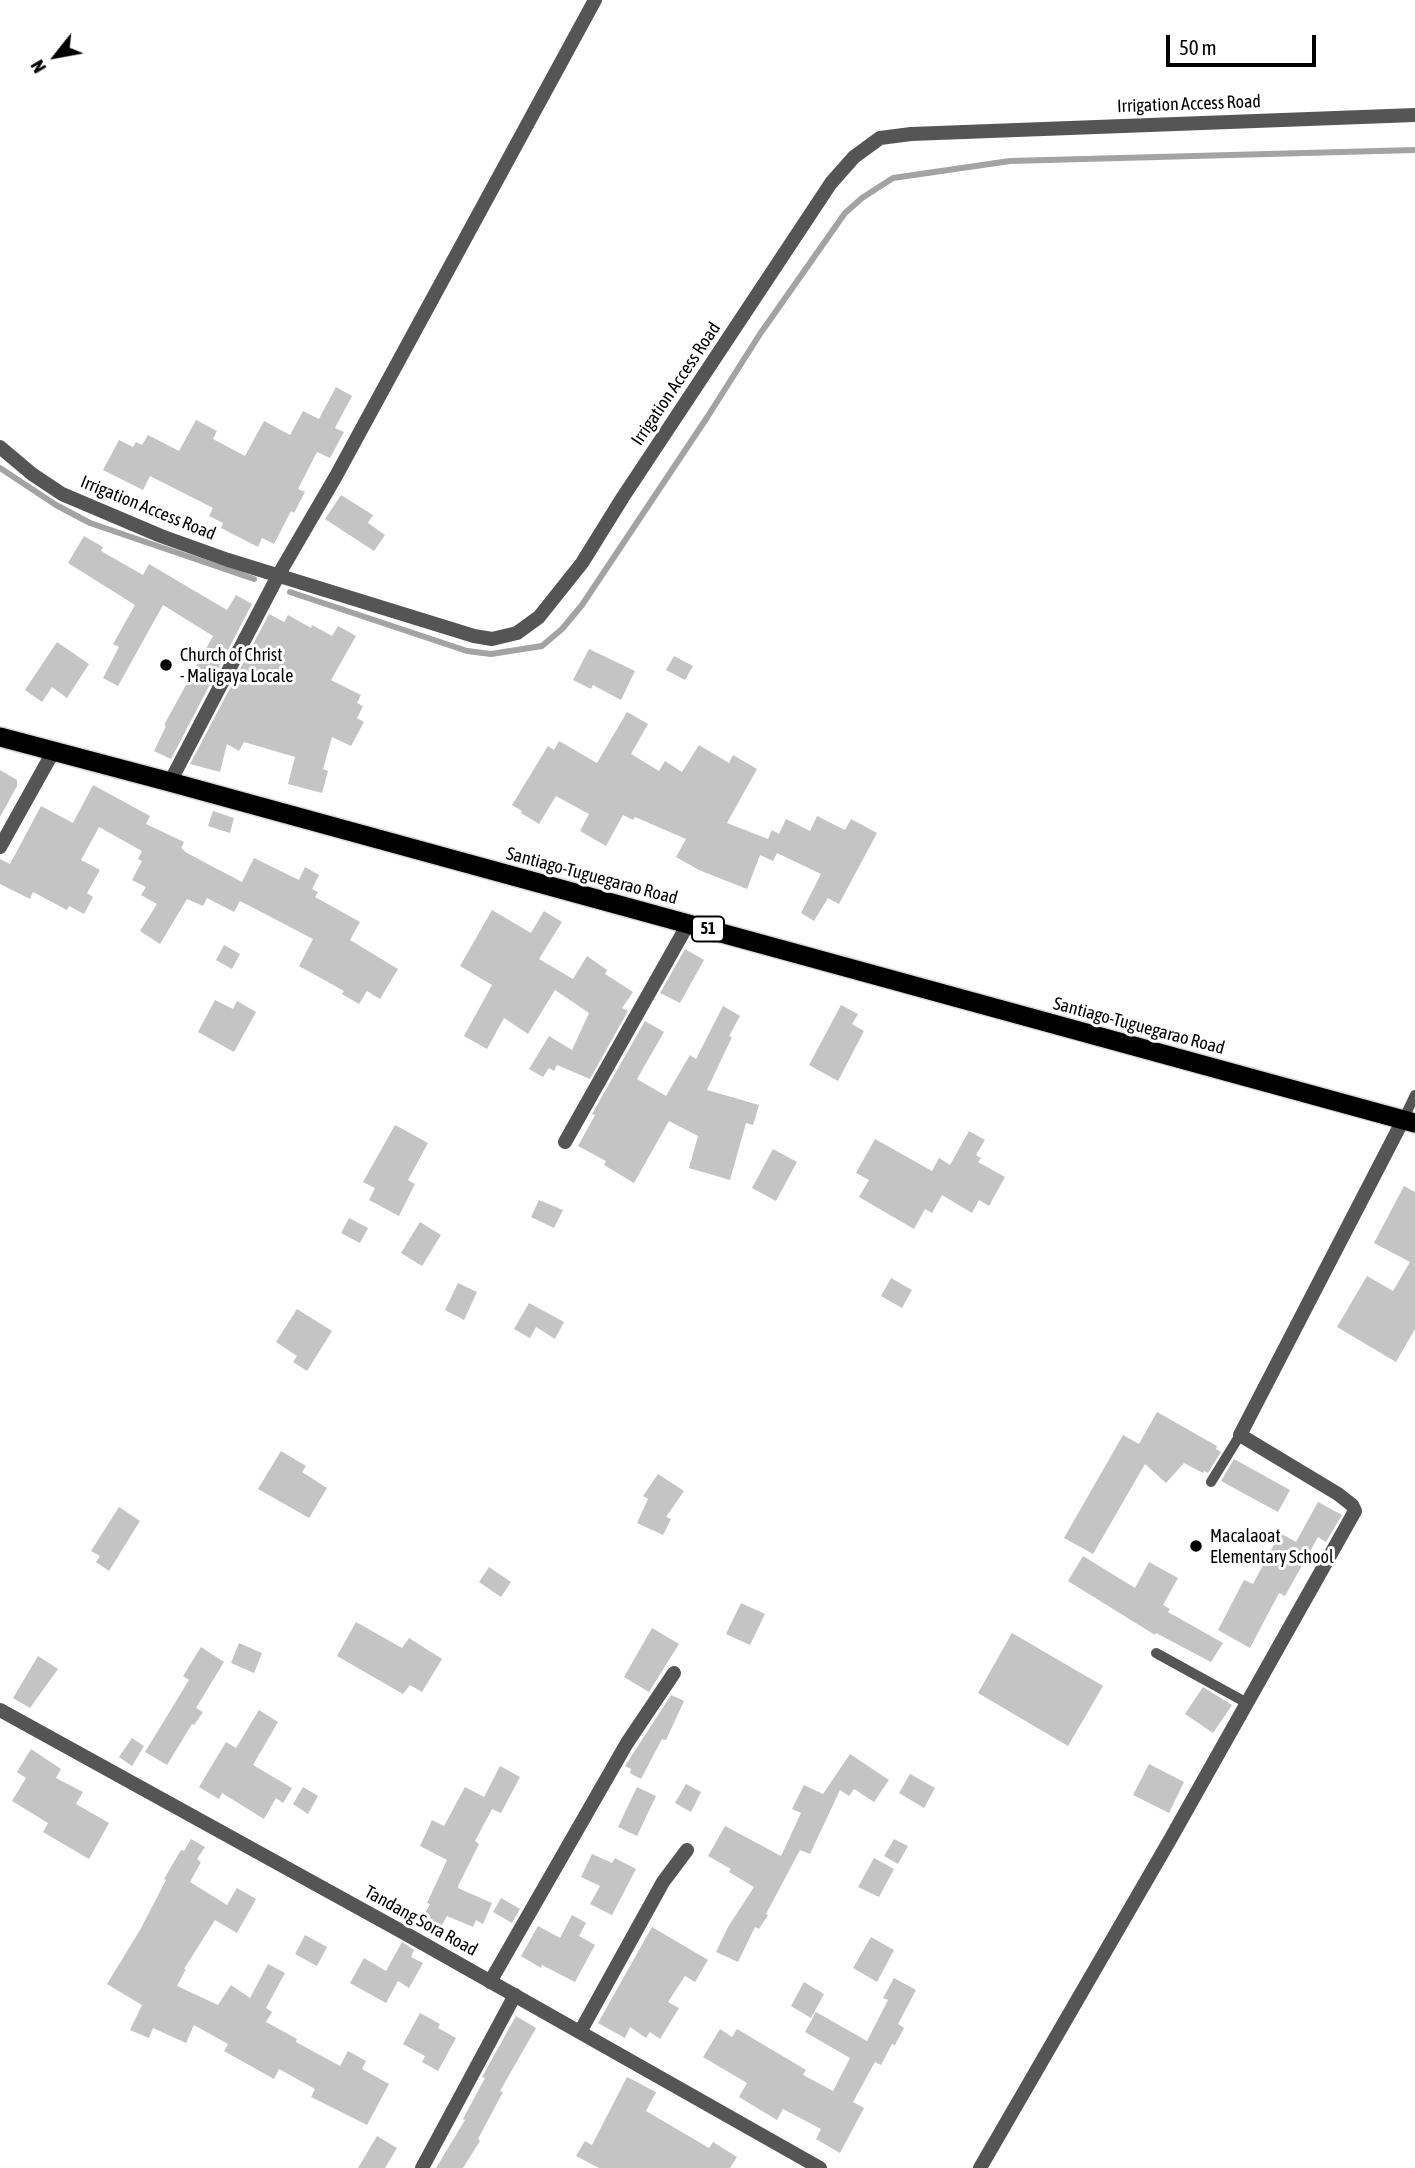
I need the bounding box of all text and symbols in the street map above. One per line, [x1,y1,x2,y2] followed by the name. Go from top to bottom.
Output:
[21,21,91,91] north arrow
[1170,21,1320,65] scale bar
[1179,35,1217,59] text: 50 m
[26,56,50,77] text: N
[1117,91,1261,117] street label: Irrigation Access Road
[627,318,725,450] street label: Irrigation Access Road
[77,471,219,545] street label: Irrigation Access Road
[180,644,293,686] place label: Church of Christ - Maligaya Locale
[158,657,174,673] marker: Church of Christ - Maligaya Locale
[504,843,680,909] street label: Santiago-Tuguegarao Road
[692,917,724,942] road number: 51
[1051,993,1227,1059] street label: Santiago-Tuguegarao Road
[1210,1525,1334,1568] place label: Macalaoat Elementary School
[1188,1538,1204,1554] marker: Macalaoat Elementary School
[361,1881,481,1961] street label: Tandang Sora Road

